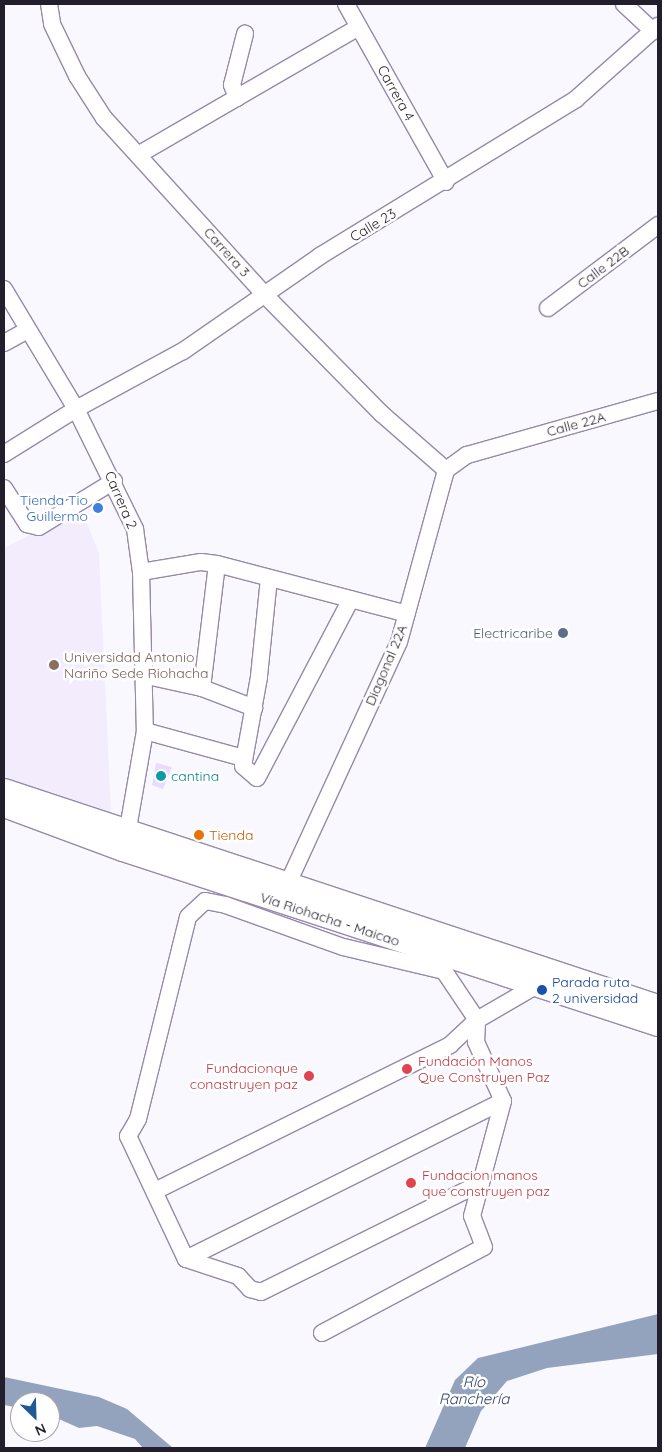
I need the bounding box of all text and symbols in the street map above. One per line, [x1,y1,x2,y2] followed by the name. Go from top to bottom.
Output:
[374,62,418,124] street label: Carrera 4
[347,205,399,245] street label: Calle 23
[200,224,254,280] street label: Carrera 3
[574,242,632,292] street label: Calle 22B
[545,408,607,440] street label: Calle 22A
[101,469,141,531] street label: Carrera 2
[20,492,88,524] place label: Tienda Tio Guillermo
[92,502,104,514] marker: Tienda Tio Guillermo
[361,622,411,708] street label: Diagonal 22A
[473,625,553,641] place label: Electricaribe
[557,627,569,639] marker: Electricaribe
[64,649,208,682] place label: Universidad Antonio Nariño Sede Riohacha
[48,659,60,671] marker: Universidad Antonio Nariño Sede Riohacha
[171,768,219,784] place label: cantina
[155,770,167,782] marker: cantina
[209,827,253,843] place label: Tienda
[193,829,205,841] marker: Tienda
[258,888,402,950] street label: Vía Riohacha - Maicao
[552,974,638,1006] place label: Parada ruta 2 universidad
[536,984,548,996] marker: Parada ruta 2 universidad
[418,1053,550,1086] place label: Fundación Manos Que Construyen Paz
[190,1060,298,1092] place label: Fundacionque conastruyen paz
[400,1062,414,1076] marker: Fundación Manos Que Construyen Paz
[302,1069,316,1083] marker: Fundacionque conastruyen paz
[422,1167,550,1200] place label: Fundacion manos que construyen paz
[404,1176,418,1190] marker: Fundacion manos que construyen paz
[439,1372,509,1407] water label: Río Ranchería
[10,1392,60,1442] north arrow
[32,1419,49,1440] text: N

